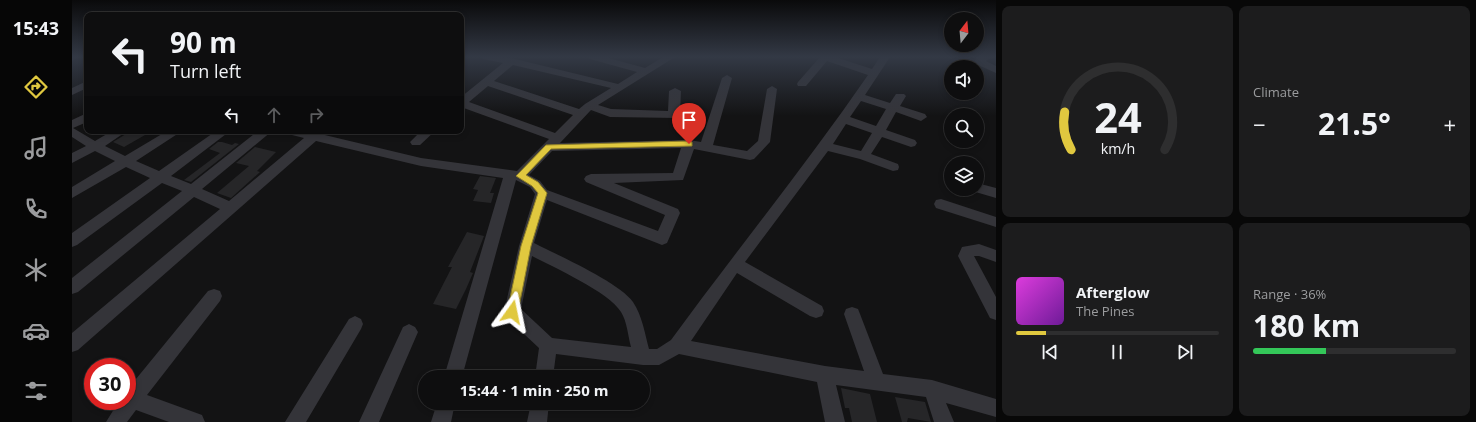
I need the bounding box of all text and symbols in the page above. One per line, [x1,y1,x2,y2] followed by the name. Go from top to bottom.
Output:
[944,12,984,52] north arrow
[944,12,984,196] map controls
[13,16,59,40] text: 15:43
[170,23,237,61] text: 90 m
[104,28,156,80] icon: left
[170,59,241,83] text: Turn left
[944,60,984,100] button: sound
[22,73,50,101] icon: directions
[1253,83,1299,101] text: Climate
[1094,88,1141,144] text: 24
[672,103,706,144] pin
[1318,103,1391,144] text: 21.5°
[221,104,243,126] icon: left
[263,104,285,126] icon: ahead
[305,104,327,126] icon: right
[944,108,984,148] button: search
[678,109,700,131] icon: arrive
[1253,109,1266,139] text: −
[1443,109,1456,139] text: +
[22,134,50,162] icon: music
[1100,138,1135,157] text: km/h
[944,156,984,196] button: layers
[22,195,50,223] icon: phone
[22,256,50,284] icon: climate
[1076,282,1150,302] text: Afterglow
[1253,285,1326,303] text: Range · 36%
[491,291,533,333] position arrow
[1076,302,1134,320] text: The Pines
[1253,305,1360,346] text: 180 km
[22,317,50,345] icon: car
[1039,341,1061,363] icon: previous
[1106,341,1128,363] icon: pause
[1174,341,1196,363] icon: next
[84,358,136,410] speed limit sign: 30
[22,377,50,405] icon: filters
[460,380,608,400] text: 15:44 · 1 min · 250 m

